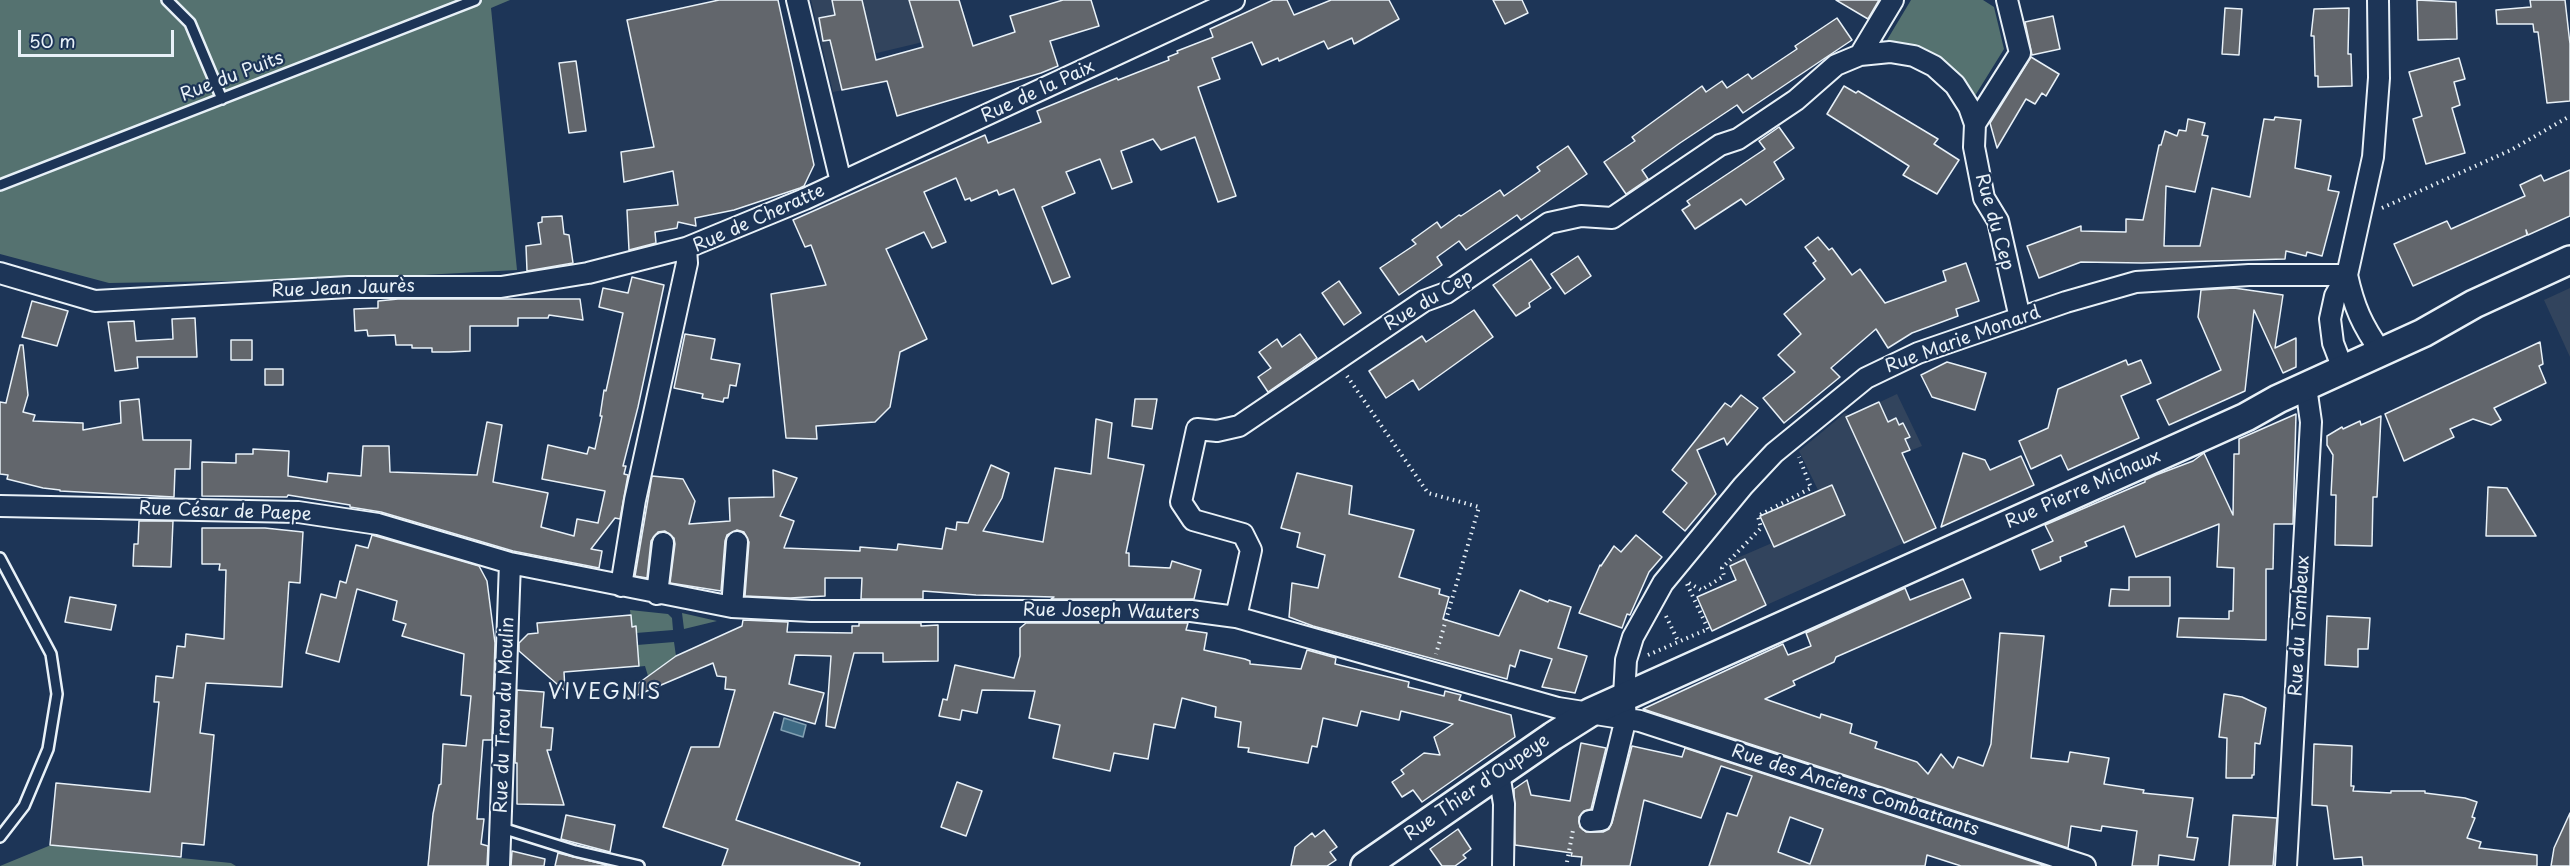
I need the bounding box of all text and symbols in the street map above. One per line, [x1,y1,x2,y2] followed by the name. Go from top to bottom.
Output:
[21,18,177,56] scale bar
[29,27,76,54] text: 50 m
[177,47,287,107] street label: Rue du Puits
[978,56,1098,128] street label: Rue de la Paix
[1970,171,2018,273] street label: Rue du Cep
[690,180,828,258] street label: Rue de Cheratte
[1381,266,1477,336] street label: Rue du Cep
[271,276,415,302] street label: Rue Jean Jaurès
[1882,302,2044,378] street label: Rue Marie Monard
[2002,446,2164,534] street label: Rue Pierre Michaux
[138,498,312,526] street label: Rue César de Paepe
[2286,555,2314,697] street label: Rue du Tombeux
[1022,600,1200,624] street label: Rue Joseph Wauters
[491,616,519,814] street label: Rue du Trou du Moulin
[549,680,661,706] district label: VIVEGNIS
[1400,730,1554,846] street label: Rue Thier d'Oupeye
[1728,741,1982,841] street label: Rue des Anciens Combattants

